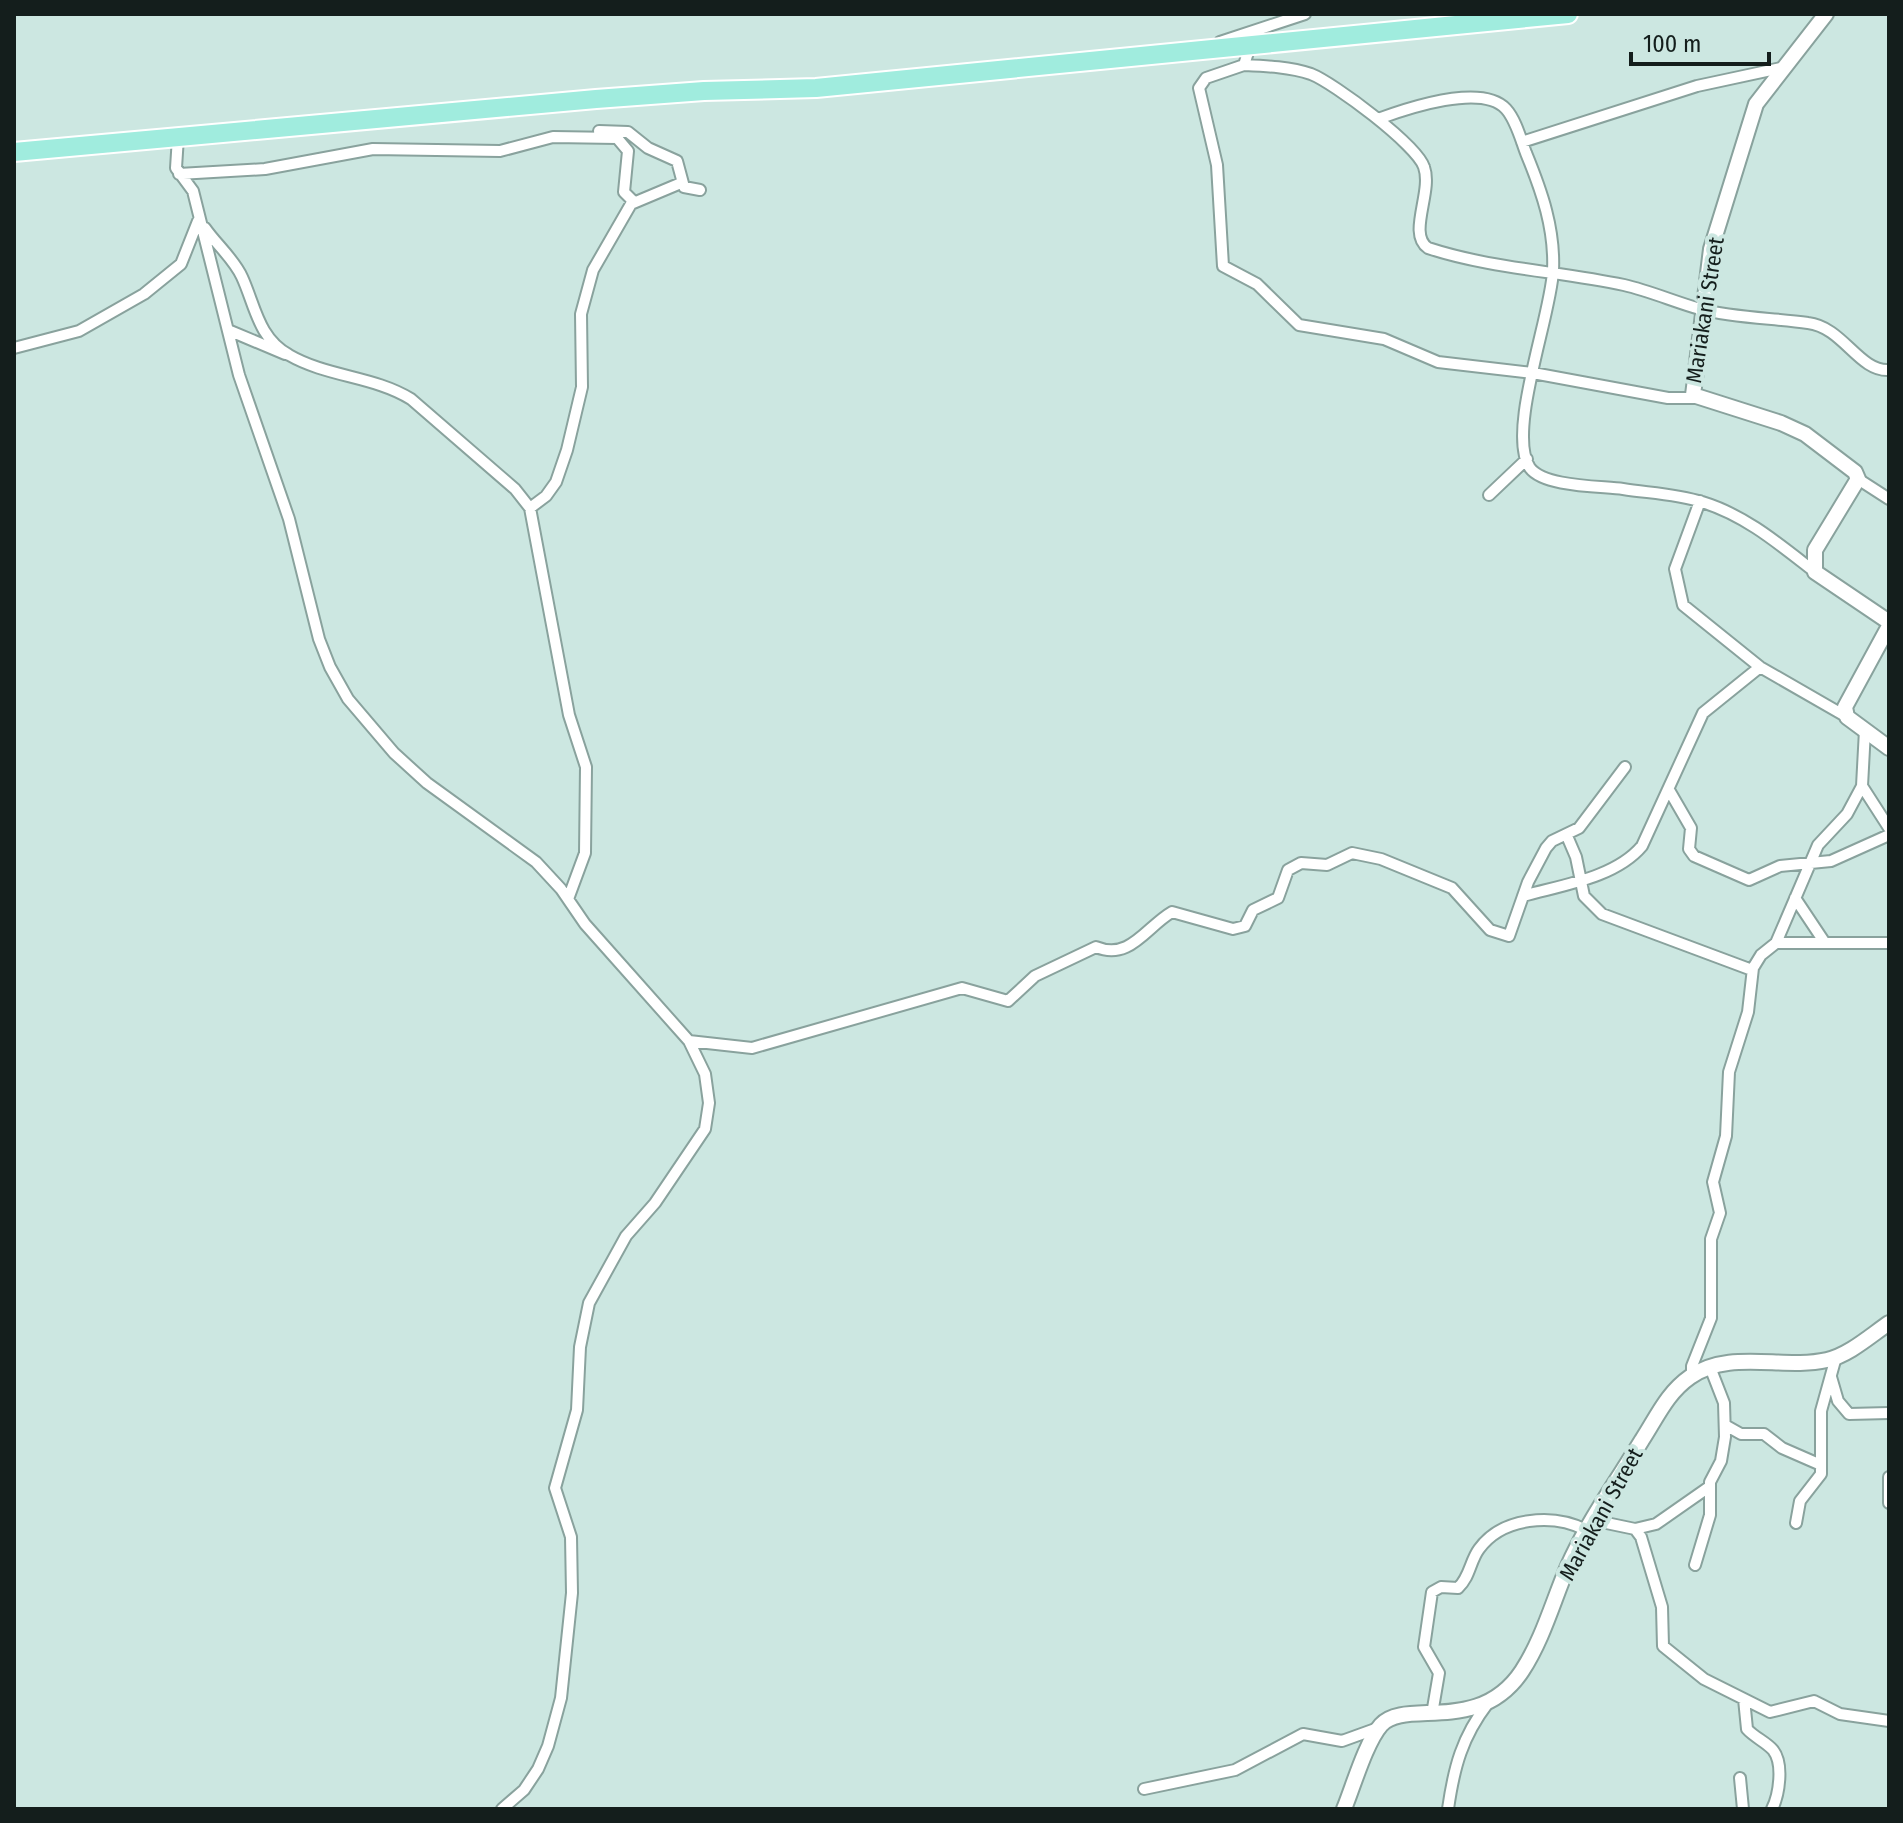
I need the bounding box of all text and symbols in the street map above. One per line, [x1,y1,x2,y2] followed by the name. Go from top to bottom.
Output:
[1631,16,1769,66] scale bar
[1643,30,1701,58] text: 100 m
[1680,234,1730,385] street label: Mariakani Street
[1553,1442,1649,1585] street label: Mariakani Street

